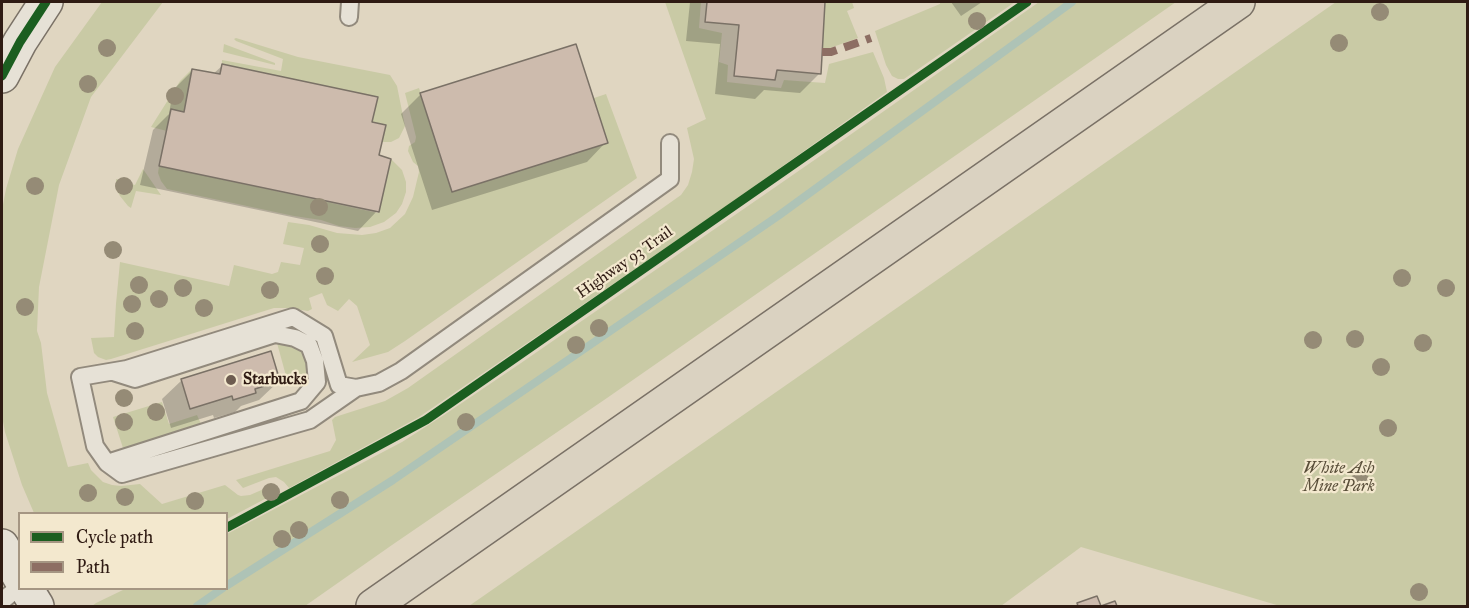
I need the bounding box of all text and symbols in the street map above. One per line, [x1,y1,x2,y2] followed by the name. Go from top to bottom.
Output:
[573,223,677,303] street label: Highway 93 Trail
[243,370,307,390] place label: Starbucks
[224,373,238,387] marker: Starbucks
[1303,459,1375,497] park label: White Ash Mine Park
[18,512,228,590] legend
[76,526,153,548] text: Cycle path
[76,556,110,578] text: Path

